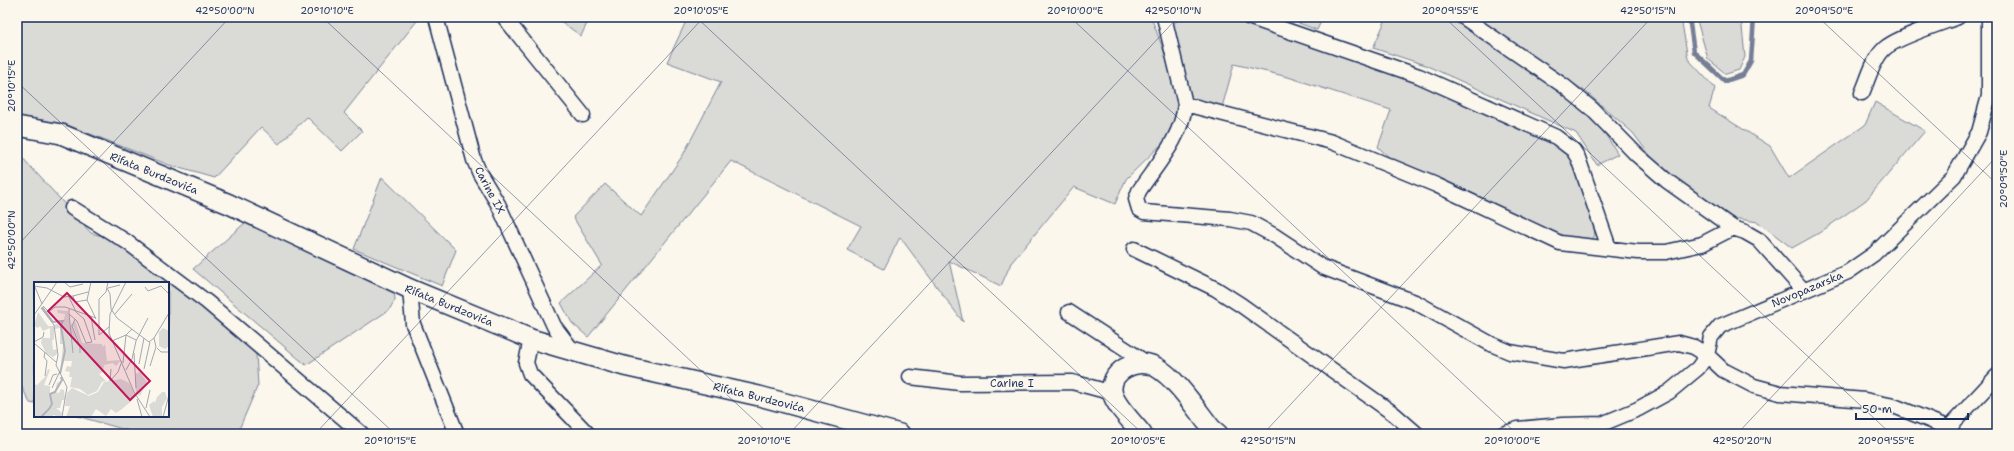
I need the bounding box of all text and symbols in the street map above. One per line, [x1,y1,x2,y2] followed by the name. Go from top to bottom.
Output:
[195,4,255,17] text: 42°50'00"N
[300,4,354,17] text: 20°10'10"E
[673,4,729,17] text: 20°10'05"E
[1047,4,1103,17] text: 20°10'00"E
[1145,4,1201,17] text: 42°50'10"N
[1421,4,1479,17] text: 20°09'55"E
[1620,4,1676,17] text: 42°50'15"N
[1795,4,1853,17] text: 20°09'50"E
[5,60,18,112] text: 20°10'15"E
[107,149,200,198] street label: Rifata Burdzovića
[1997,150,2010,208] text: 20°09'50"E
[471,164,508,216] street label: Carine IX
[5,210,18,270] text: 42°50'00"N
[1769,268,1845,311] street label: Novopazarska
[402,281,495,330] street label: Rifata Burdzovića
[34,282,169,417] inset map
[990,376,1034,391] street label: Carine I
[712,379,806,416] street label: Rifata Burdzovića
[1856,395,1968,421] scale bar
[1862,401,1892,417] text: 50 m
[364,434,416,447] text: 20°10'15"E
[737,434,791,447] text: 20°10'10"E
[1110,434,1166,447] text: 20°10'05"E
[1240,434,1296,447] text: 42°50'15"N
[1484,434,1540,447] text: 20°10'00"E
[1712,434,1772,447] text: 42°50'20"N
[1857,434,1915,447] text: 20°09'55"E

